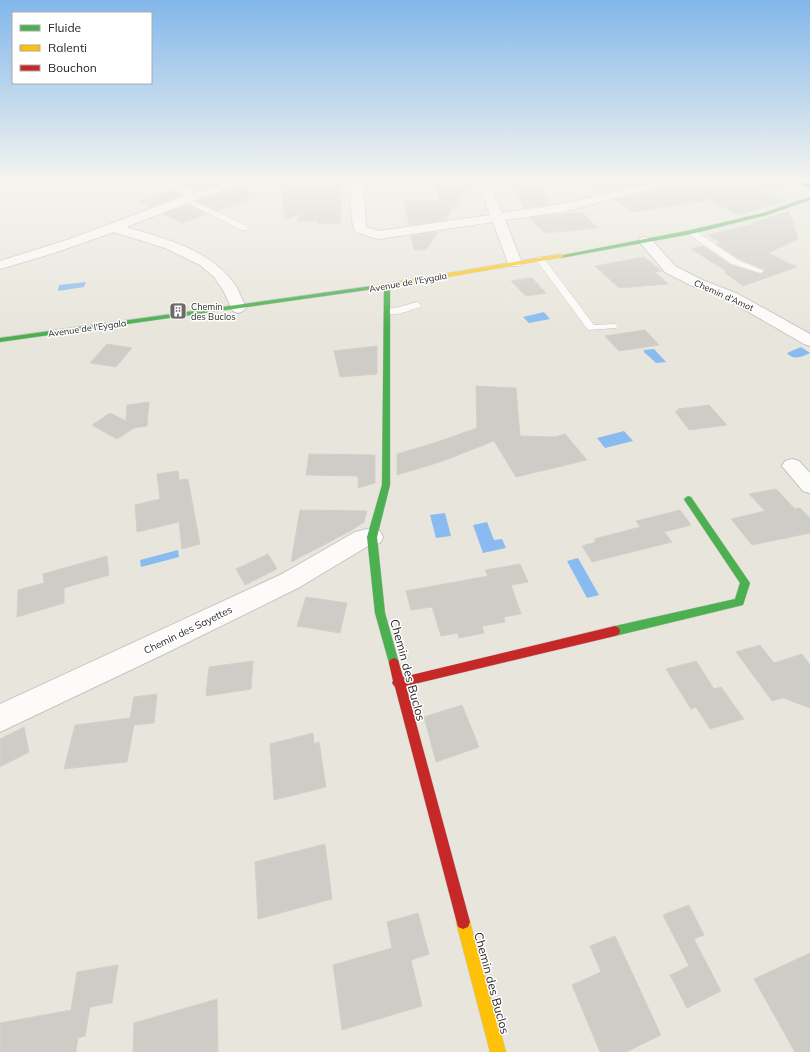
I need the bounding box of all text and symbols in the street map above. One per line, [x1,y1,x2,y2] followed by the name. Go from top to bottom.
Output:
[12,12,152,84] legend
[48,20,81,35] text: Fluide
[48,40,87,55] text: Ralenti
[48,60,97,75] text: Bouchon
[368,270,448,295] street label: Avenue de l'Eygala
[692,277,756,313] street label: Chemin d'Amot
[168,301,188,321] building icon: Chemin des Buclos
[191,301,236,322] place label: Chemin des Buclos
[47,317,127,340] street label: Avenue de l'Eygala
[142,603,234,657] street label: Chemin des Sayettes
[387,617,429,723] street label: Chemin des Buclos
[471,930,513,1036] street label: Chemin des Buclos

